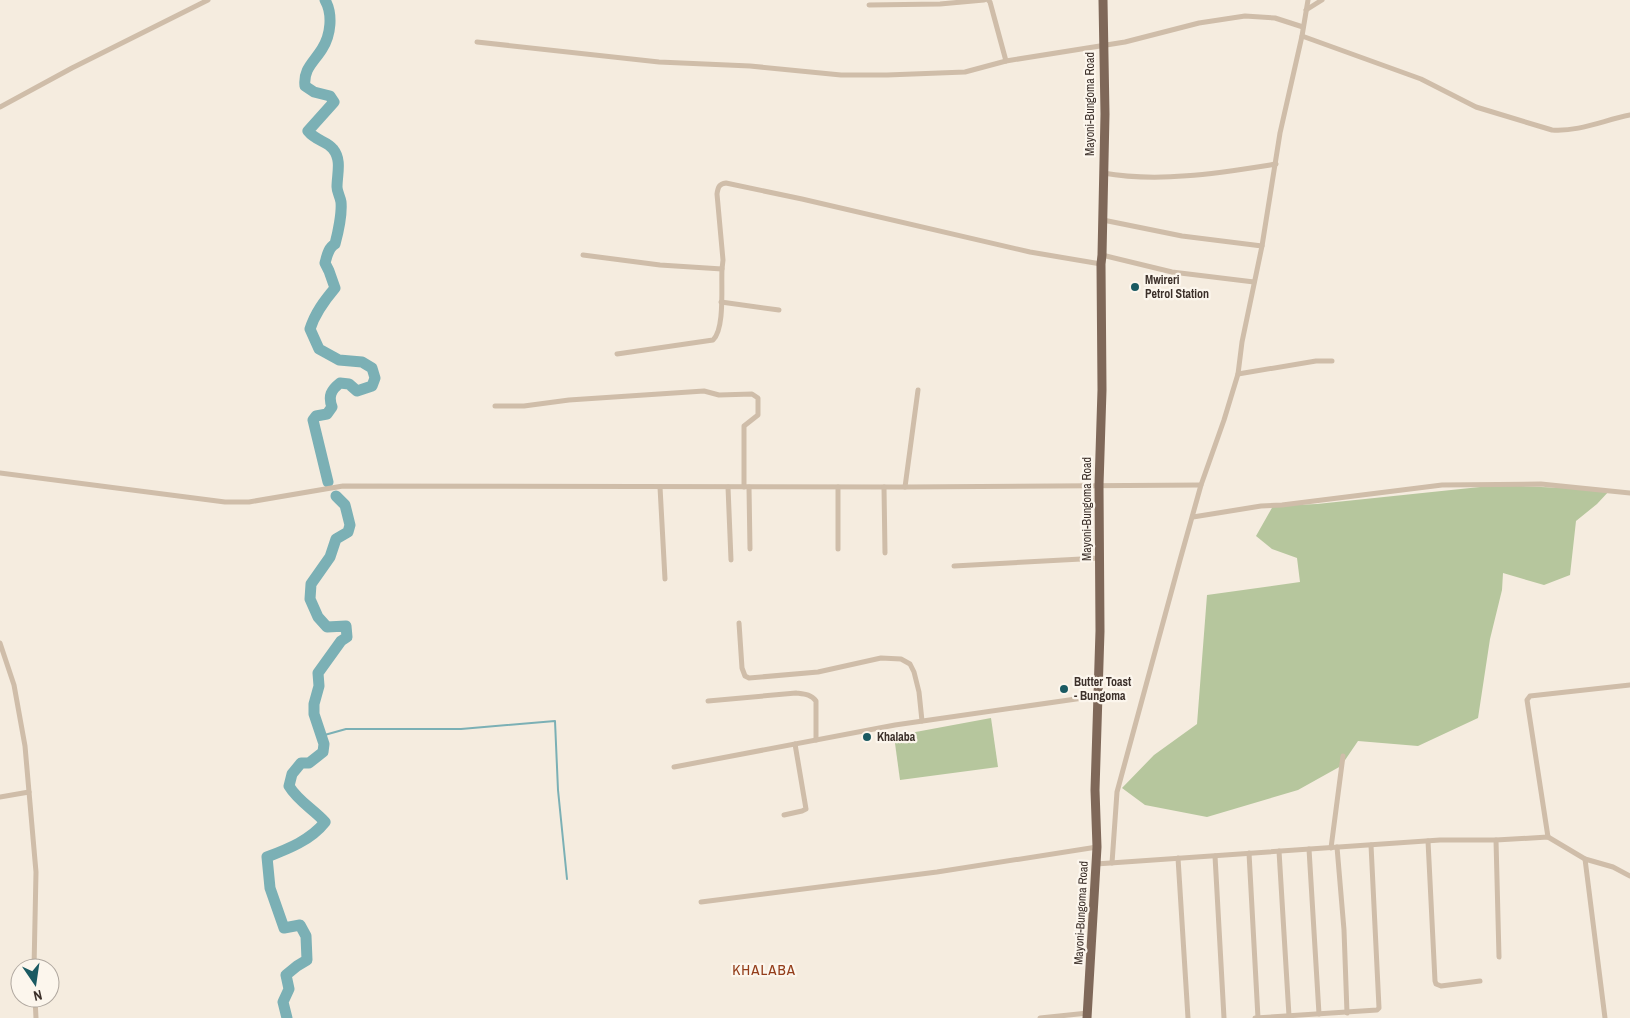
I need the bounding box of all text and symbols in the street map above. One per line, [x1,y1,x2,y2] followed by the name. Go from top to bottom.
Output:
[1082,52,1098,156] street label: Mayoni-Bungoma Road
[1145,272,1209,302] place label: Mwireri Petrol Station
[1129,281,1141,293] marker: Mwireri Petrol Station
[1079,457,1095,561] street label: Mayoni-Bungoma Road
[1074,674,1132,704] place label: Butter Toast - Bungoma
[1058,683,1070,695] marker: Butter Toast - Bungoma
[877,729,916,745] place label: Khalaba
[861,731,873,743] marker: Khalaba
[1070,861,1092,965] street label: Mayoni-Bungoma Road
[10,958,60,1008] north arrow
[732,959,796,980] district label: KHALABA
[32,986,44,1005] text: N

